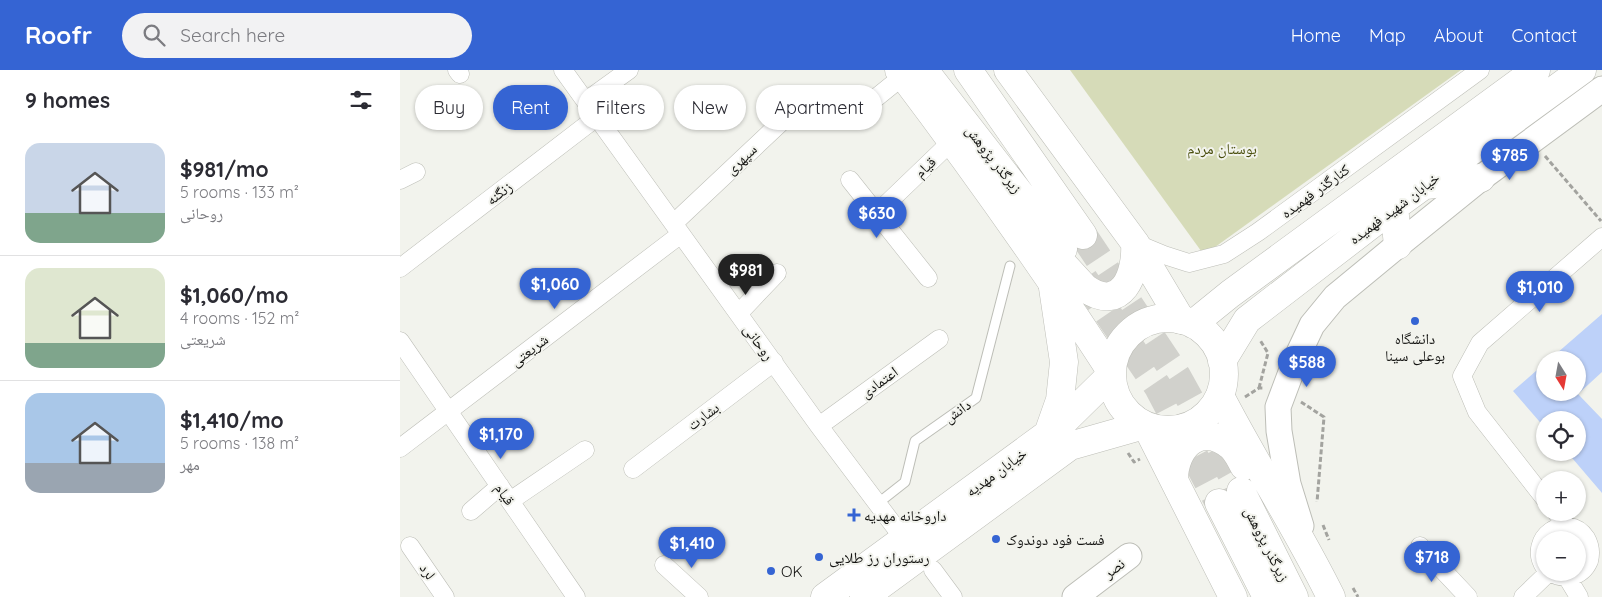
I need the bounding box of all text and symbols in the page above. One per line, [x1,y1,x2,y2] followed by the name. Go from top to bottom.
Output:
[122,13,472,58] search box
[25,20,92,50] text: Roofr
[140,21,168,49] icon: search
[180,23,285,47] text: Search here
[1291,24,1341,47] text: Home
[1369,24,1406,47] text: Map
[1434,24,1484,47] text: About
[1512,24,1577,47] text: Contact
[415,85,483,130] chip: Buy
[493,85,568,130] chip: Rent
[578,85,664,130] chip: Filters
[674,85,746,130] chip: New
[756,85,882,130] chip: Apartment
[347,86,375,114] icon: filters
[25,87,110,113] text: 9 homes
[961,121,1027,198] street label: زیرگذر پژوهش
[1480,138,1540,181] pin: $785
[1187,139,1257,159] park label: بوستان مردم
[721,140,762,179] street label: سپهری
[1492,145,1528,165] text: $785
[910,152,941,182] street label: قیام
[180,156,269,182] text: $981/mo
[1277,160,1353,222] street label: کنارگذر فهمیده
[65,163,125,223] icon: home
[1345,167,1444,249] street label: خیابان شهید فهمیده
[482,177,516,209] street label: زنگنه
[180,182,299,202] text: 5 rooms · 133 m²
[847,196,907,239] pin: $630
[180,203,223,223] text: روحانی
[859,203,895,223] text: $630
[716,254,776,296] pin: $981
[729,260,763,280] text: $981
[514,268,596,310] pin: $1,060
[1499,270,1581,313] pin: $1,010
[531,274,579,294] text: $1,060
[1517,277,1563,297] text: $1,010
[180,282,288,308] text: $1,060/mo
[65,288,125,348] icon: home
[180,308,299,328] text: 4 rooms · 152 m²
[1409,315,1421,327] marker: دانشگاه بوعلی سینا
[739,320,779,365] street label: روحانی
[180,329,226,349] text: شریعتی
[506,329,553,371] street label: شریعتی
[1385,329,1445,366] place label: دانشگاه بوعلی سینا
[1277,346,1337,388] pin: $588
[1536,351,1586,401] north arrow
[1536,351,1586,581] map controls
[1289,352,1325,372] text: $588
[856,362,902,403] street label: اعتمادی
[940,395,975,428] street label: دانش
[683,398,723,434] street label: بشارت
[180,407,284,433] text: $1,410/mo
[1536,411,1586,461] button: locate
[65,413,125,473] icon: home
[460,418,542,460] pin: $1,170
[479,424,523,444] text: $1,170
[180,433,299,453] text: 5 rooms · 138 m²
[962,443,1031,501] street label: خیابان مهدیه
[180,454,200,474] text: مهر
[1536,471,1586,521] button: +
[490,479,519,509] street label: قیام
[1239,503,1294,585] street label: زیرگذر پژوهش
[864,506,947,525] place label: داروخانه مهدیه
[848,509,860,521] marker: داروخانه مهدیه
[651,526,733,569] pin: $1,410
[1006,530,1105,549] place label: فست فود دوندوک
[1536,531,1586,581] button: −
[669,533,715,553] text: $1,410
[990,533,1002,545] marker: فست فود دوندوک
[1402,540,1462,583] pin: $718
[1415,547,1449,567] text: $718
[829,548,930,568] place label: رستوران رز طلایی
[813,551,825,563] marker: رستوران رز طلایی
[1099,554,1128,583] street label: نصر
[416,559,440,583] street label: لرد
[781,562,803,581] place label: OK
[765,565,777,577] marker: OK

